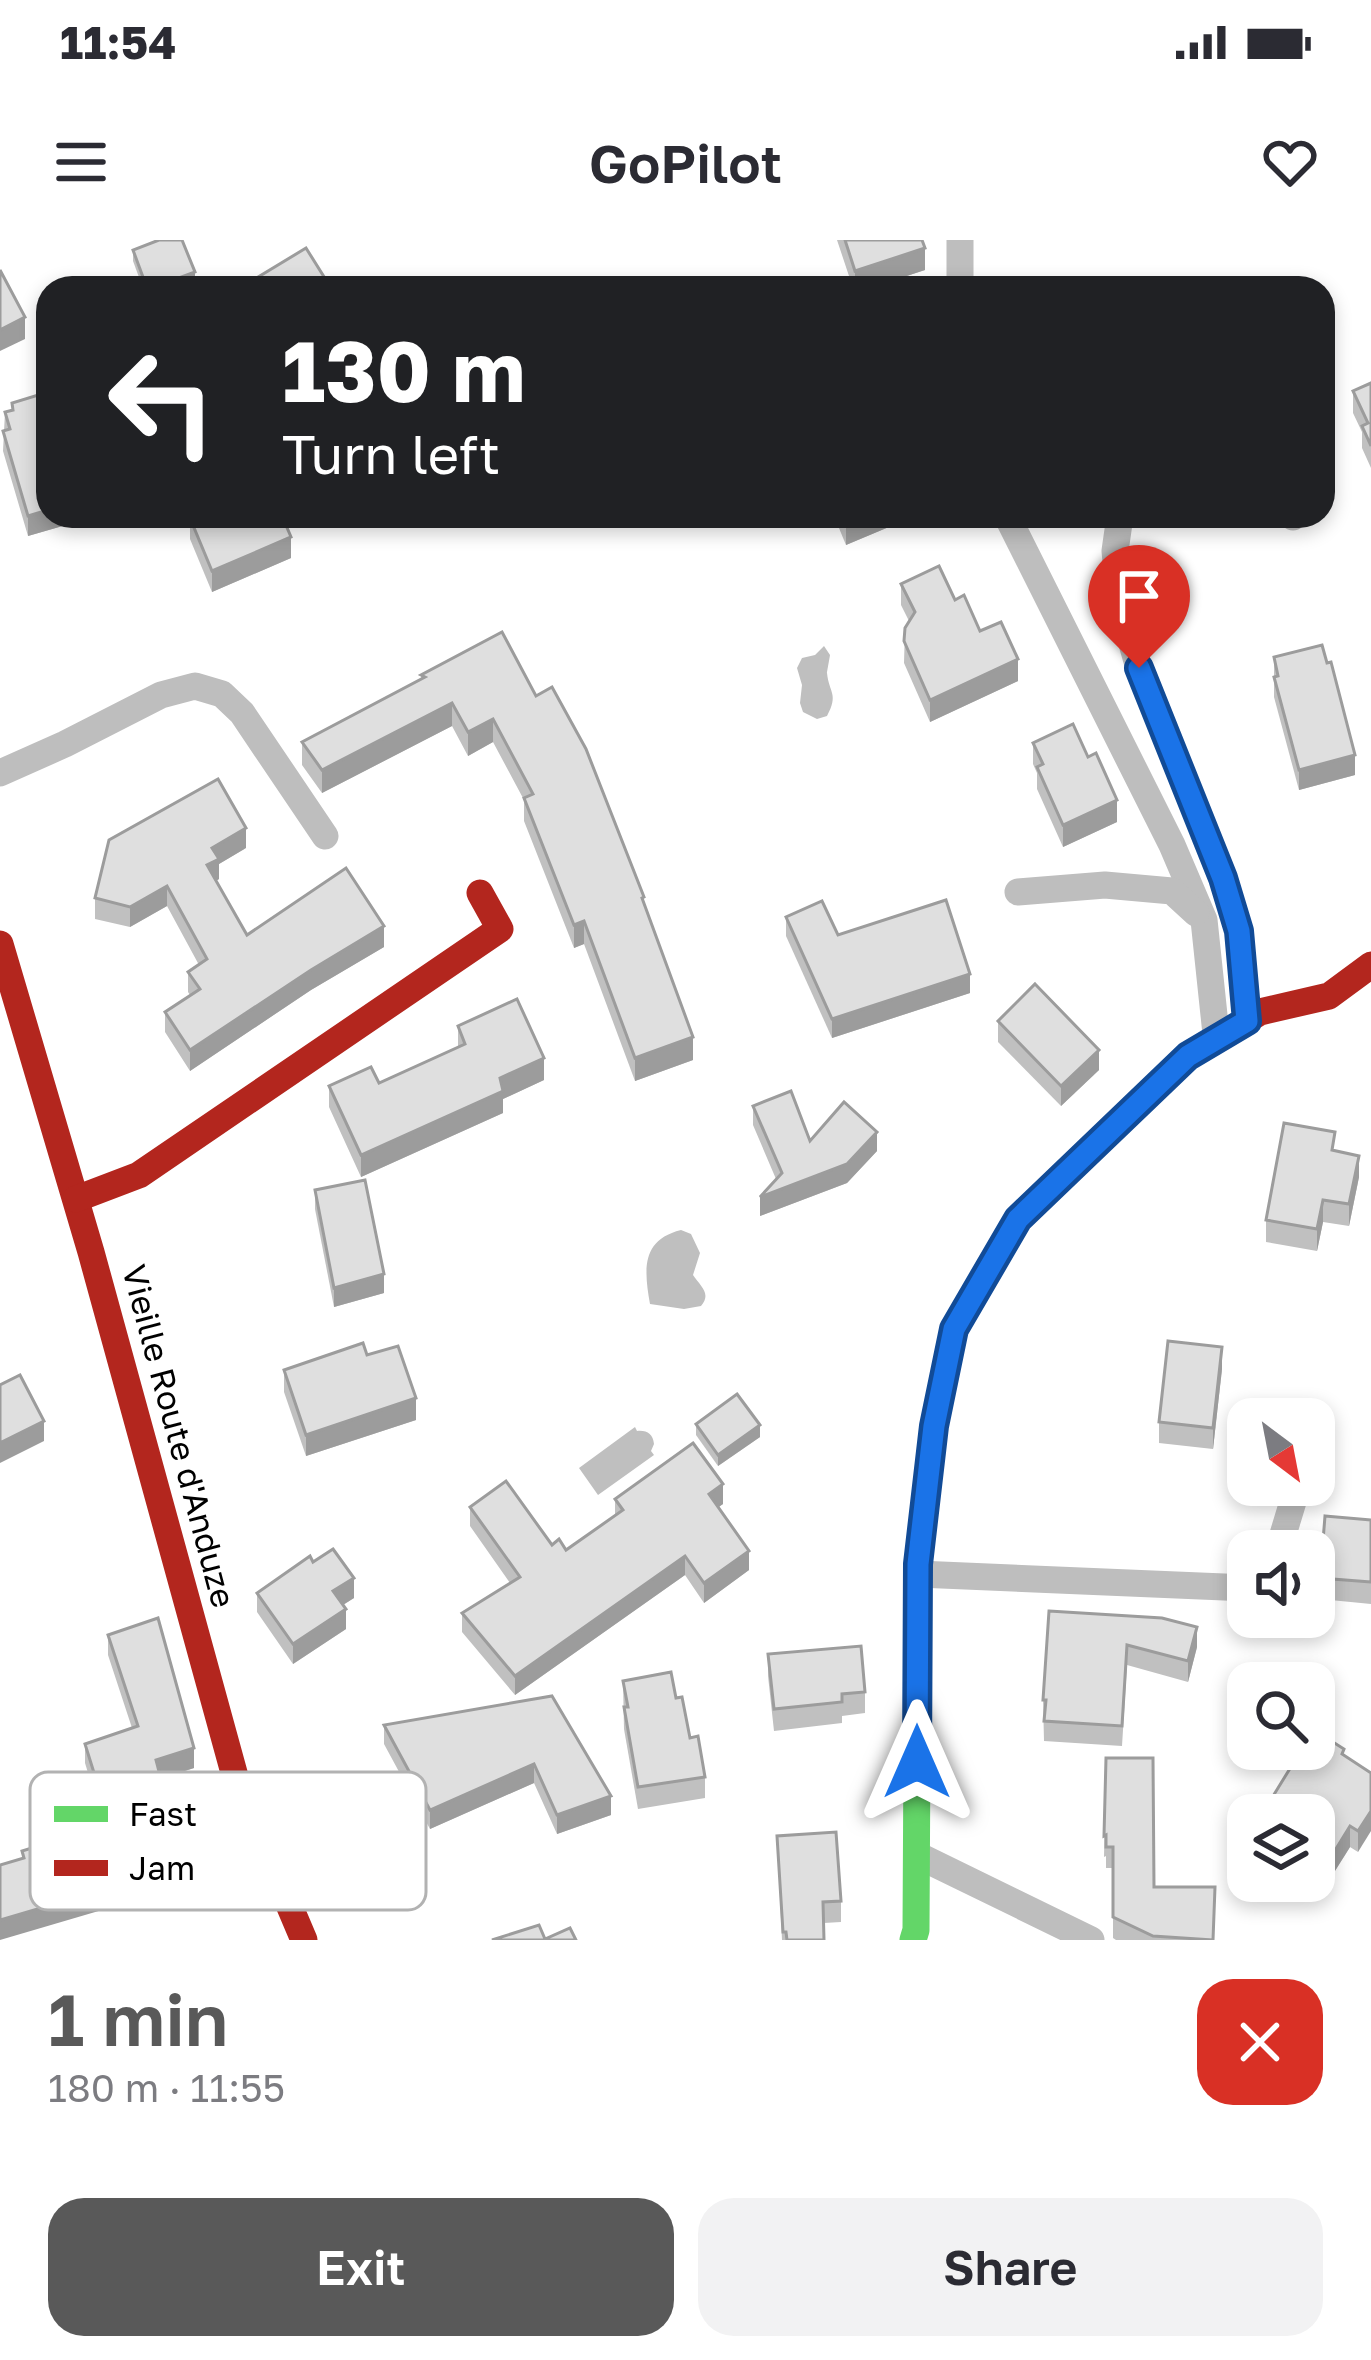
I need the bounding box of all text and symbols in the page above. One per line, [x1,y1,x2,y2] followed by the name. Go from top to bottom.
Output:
[60,15,176,69] text: 11:54
[48,129,114,195] icon: menu
[1257,129,1323,195] icon: heart
[589,130,782,195] text: GoPilot
[282,320,526,420] text: 130 m
[84,324,240,480] icon: left
[282,421,500,486] text: Turn left
[1088,545,1190,668] pin
[1106,563,1172,629] icon: arrive
[115,1260,244,1611] street label: Vieille Route d'Anduze
[1227,1398,1335,1506] north arrow
[1227,1398,1335,1902] map controls
[1227,1530,1335,1638] button: sound
[1227,1662,1335,1770] button: search
[854,1699,980,1825] position arrow
[30,1772,426,1910] legend
[129,1794,197,1833] text: Fast
[1227,1794,1335,1902] button: layers
[129,1848,195,1887] text: Jam
[48,1975,228,2062] text: 1 min
[1197,1979,1323,2105] button: close
[48,2064,285,2111] text: 180 m · 11:55
[48,2198,674,2336] button: Exit
[698,2198,1323,2336] button: Share

